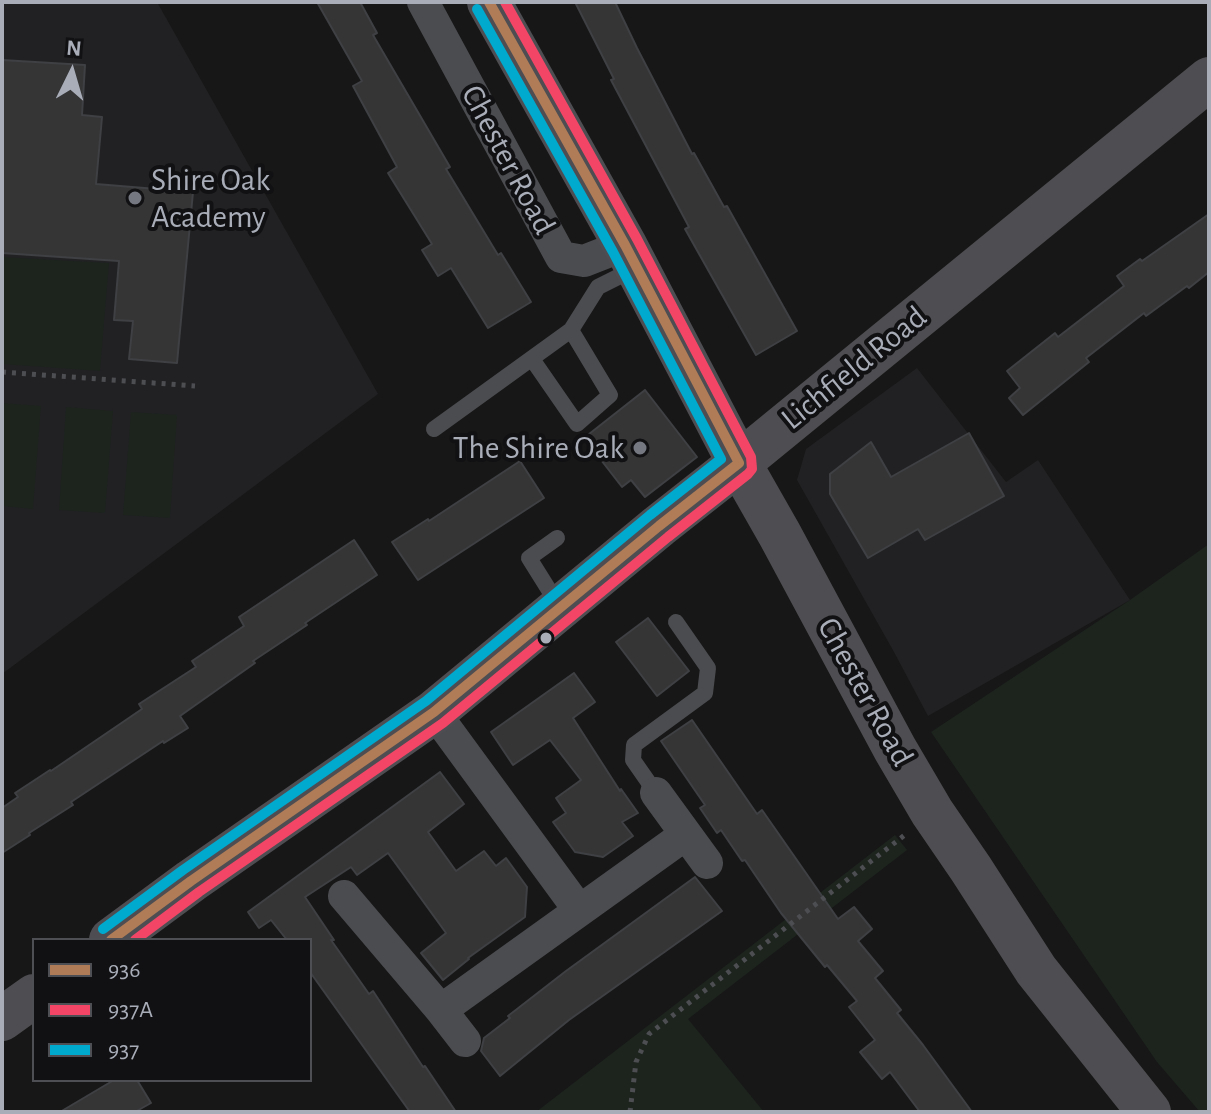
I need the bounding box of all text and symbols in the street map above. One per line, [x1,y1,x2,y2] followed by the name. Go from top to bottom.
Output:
[32,32,112,112] north arrow
[66,36,83,60] text: N
[453,79,563,241] street label: Chester Road
[151,161,270,236] place label: Shire Oak Academy
[126,189,144,207] marker: Shire Oak Academy
[774,298,934,438] street label: Lichfield Road
[453,429,624,467] place label: The Shire Oak
[631,439,649,457] marker: The Shire Oak
[809,611,921,773] street label: Chester Road
[538,630,554,646] unlabelled marker
[32,938,312,1082] legend
[108,958,140,982] text: 936
[108,998,153,1022] text: 937A
[108,1038,139,1062] text: 937

